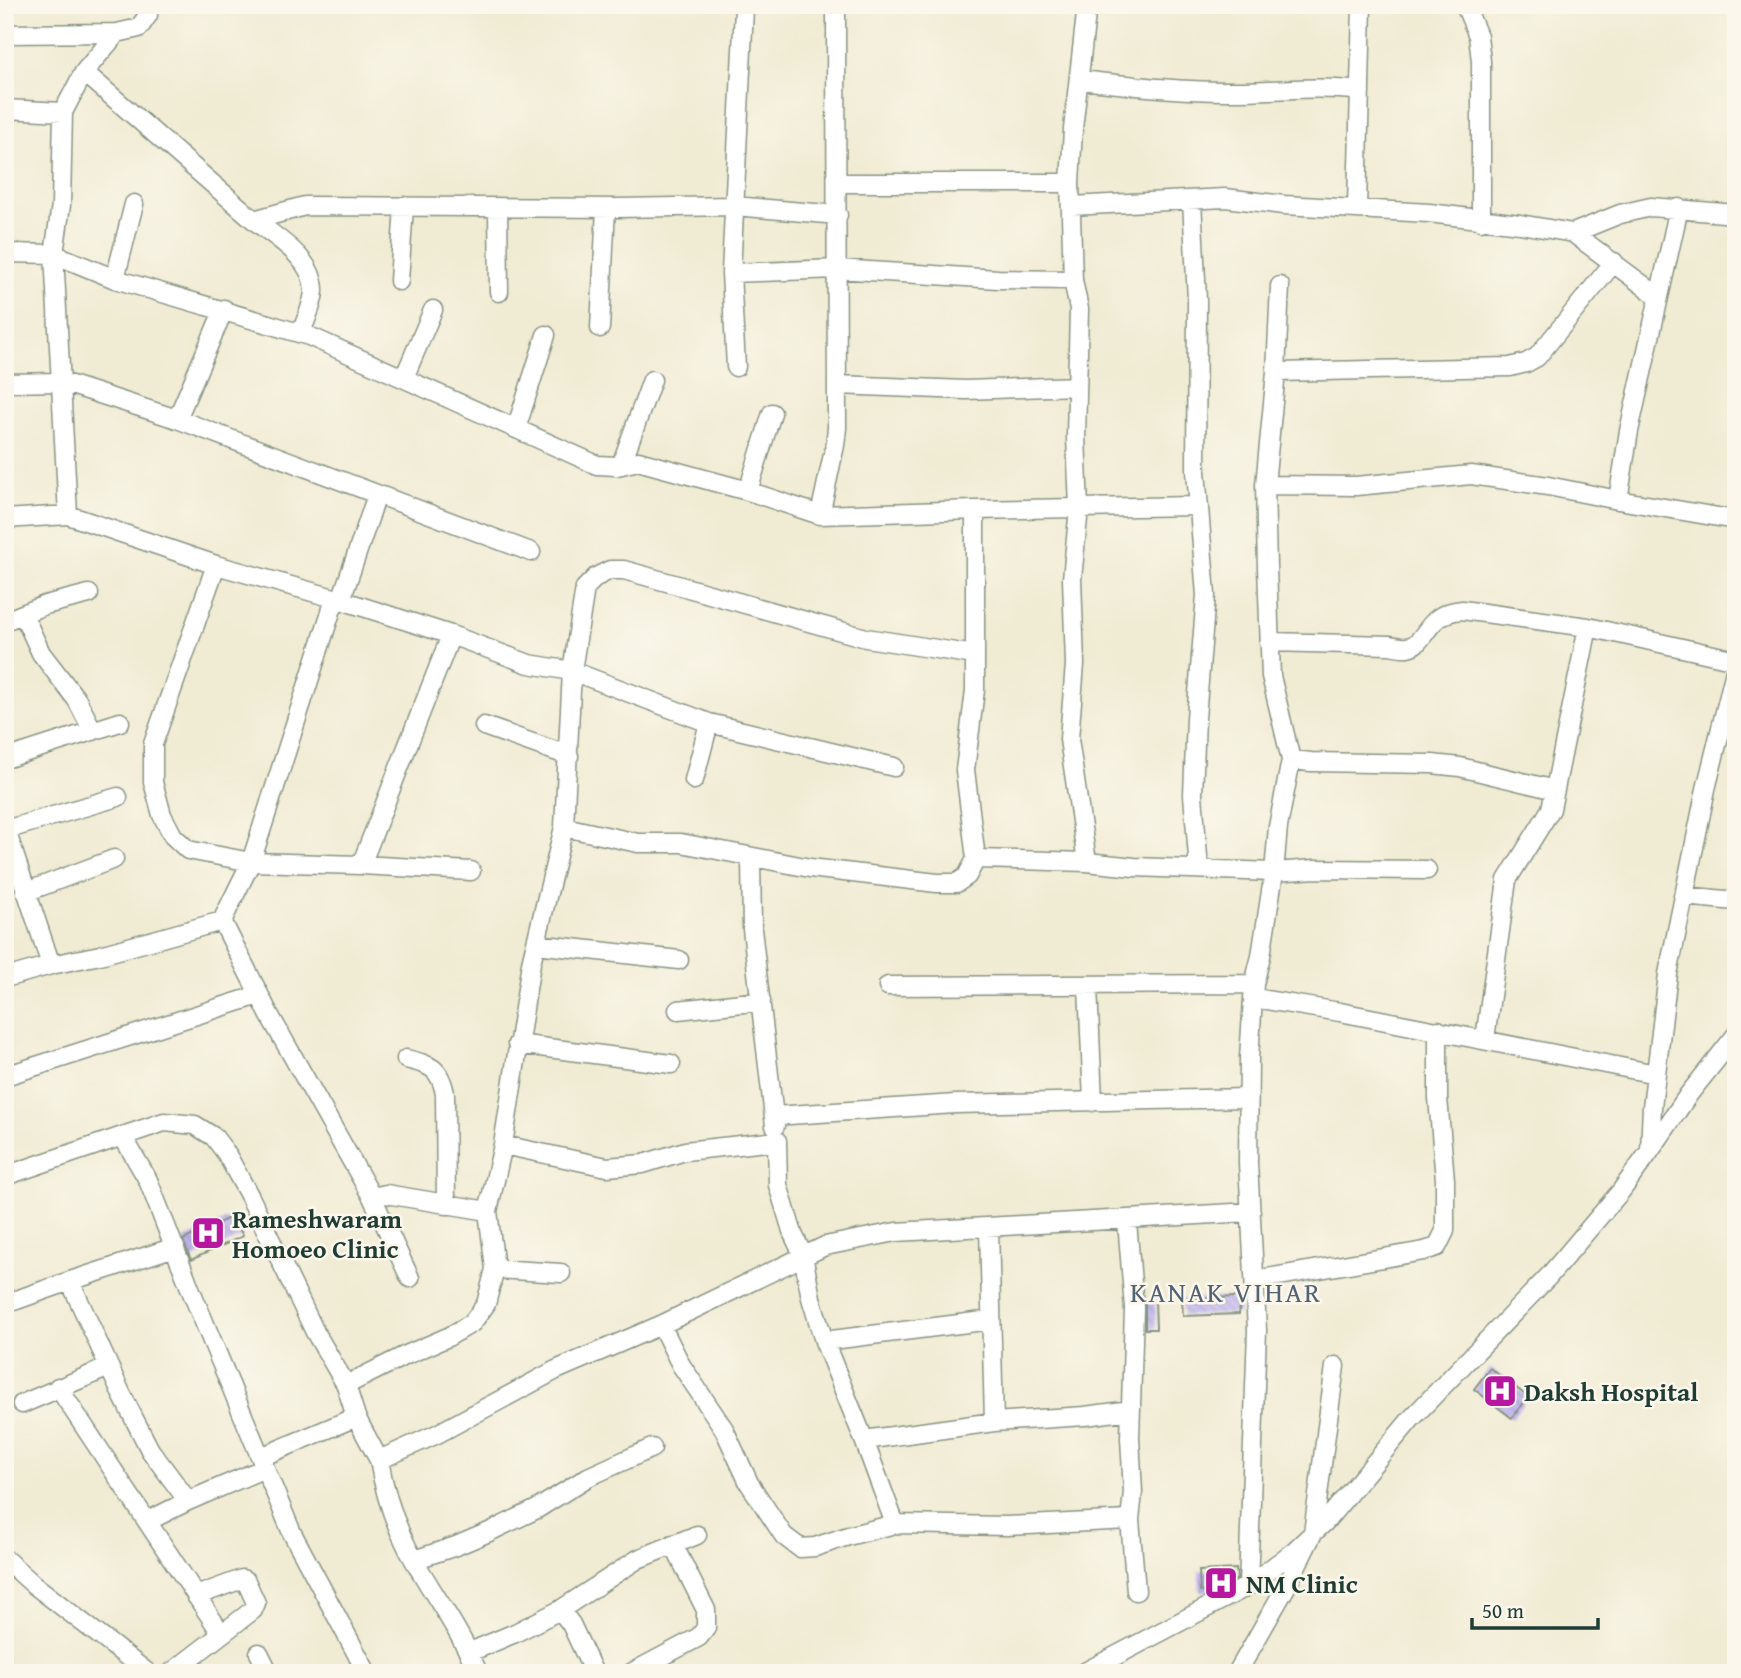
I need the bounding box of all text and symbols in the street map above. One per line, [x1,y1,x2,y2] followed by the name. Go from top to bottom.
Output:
[232,1199,403,1268] place label: Rameshwaram Homoeo Clinic
[189,1214,227,1252] hospital icon: Rameshwaram Homoeo Clinic
[1130,1271,1322,1312] district label: KANAK VIHAR
[1481,1372,1519,1410] hospital icon: Daksh Hospital
[1524,1372,1698,1411] place label: Daksh Hospital
[1202,1564,1240,1602] hospital icon: NM Clinic
[1246,1564,1358,1603] place label: NM Clinic
[1472,1587,1598,1631] scale bar
[1482,1595,1524,1626] text: 50 m

